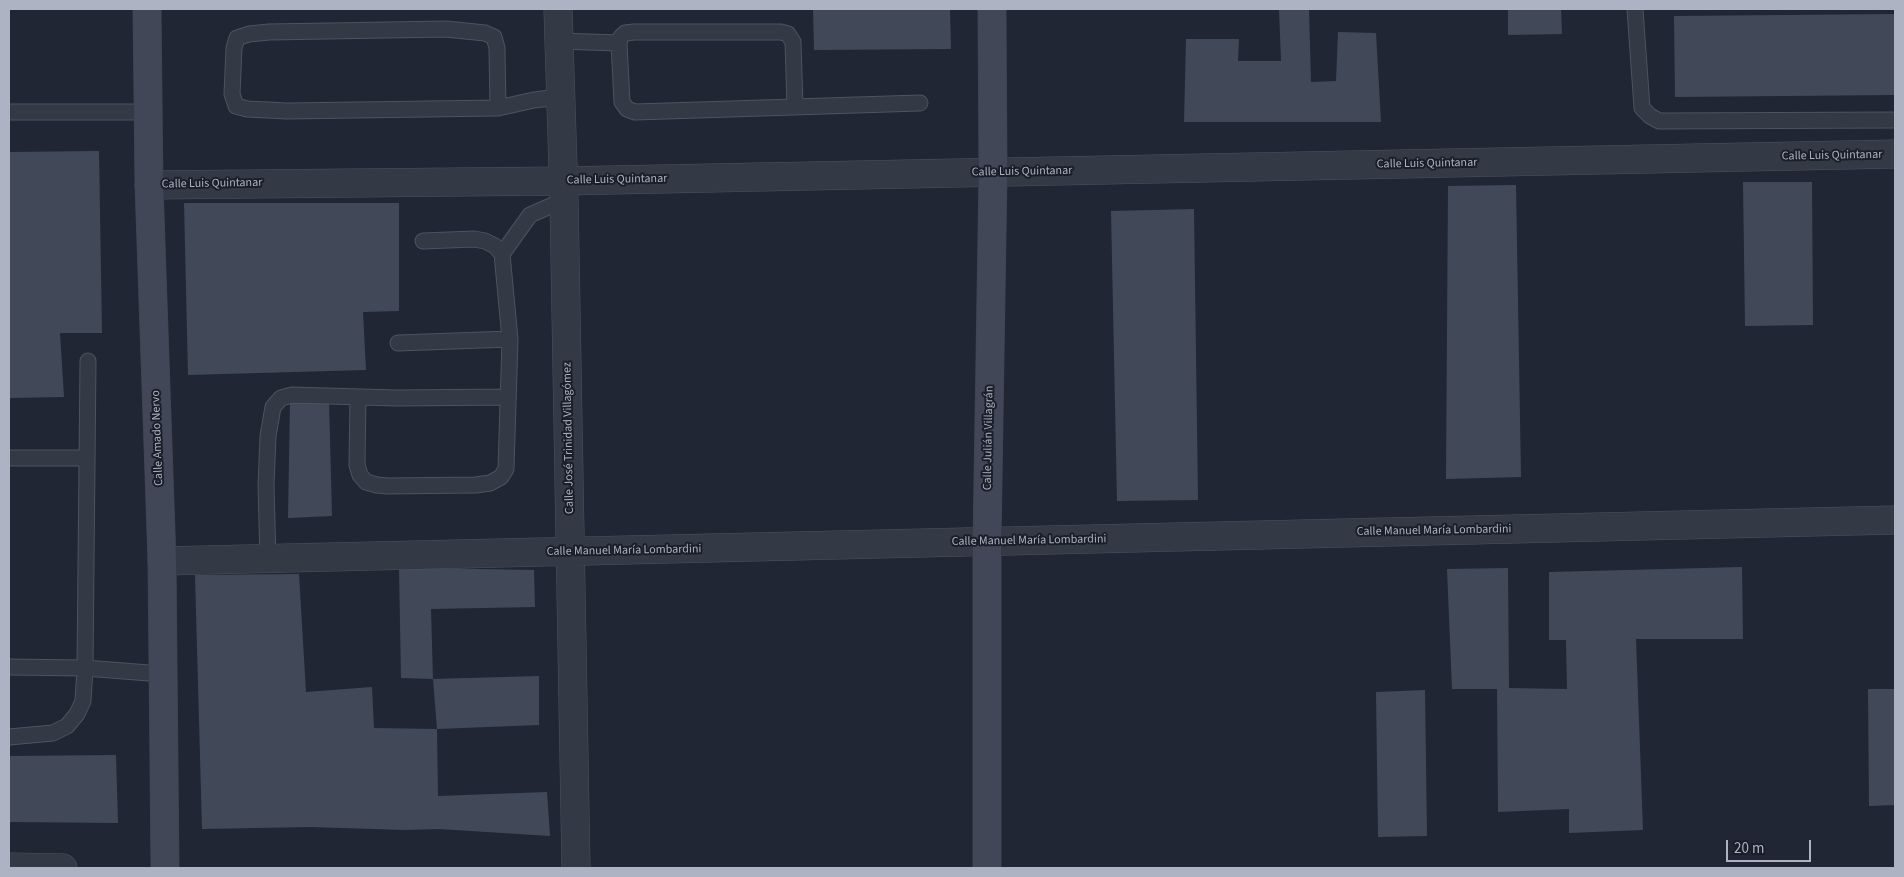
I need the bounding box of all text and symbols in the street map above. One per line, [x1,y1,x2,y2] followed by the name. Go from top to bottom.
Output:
[1782,148,1882,164] street label: Calle Luis Quintanar
[1377,156,1477,172] street label: Calle Luis Quintanar
[972,164,1072,180] street label: Calle Luis Quintanar
[567,172,667,188] street label: Calle Luis Quintanar
[162,176,262,192] street label: Calle Luis Quintanar
[560,362,578,514] street label: Calle José Trinidad Villagómez
[981,386,997,490] street label: Calle Julián Villagrán
[149,390,167,486] street label: Calle Amado Nervo
[1356,522,1512,540] street label: Calle Manuel María Lombardini
[951,532,1107,550] street label: Calle Manuel María Lombardini
[546,542,702,560] street label: Calle Manuel María Lombardini
[1729,830,1814,862] scale bar
[1734,838,1764,859] text: 20 m

